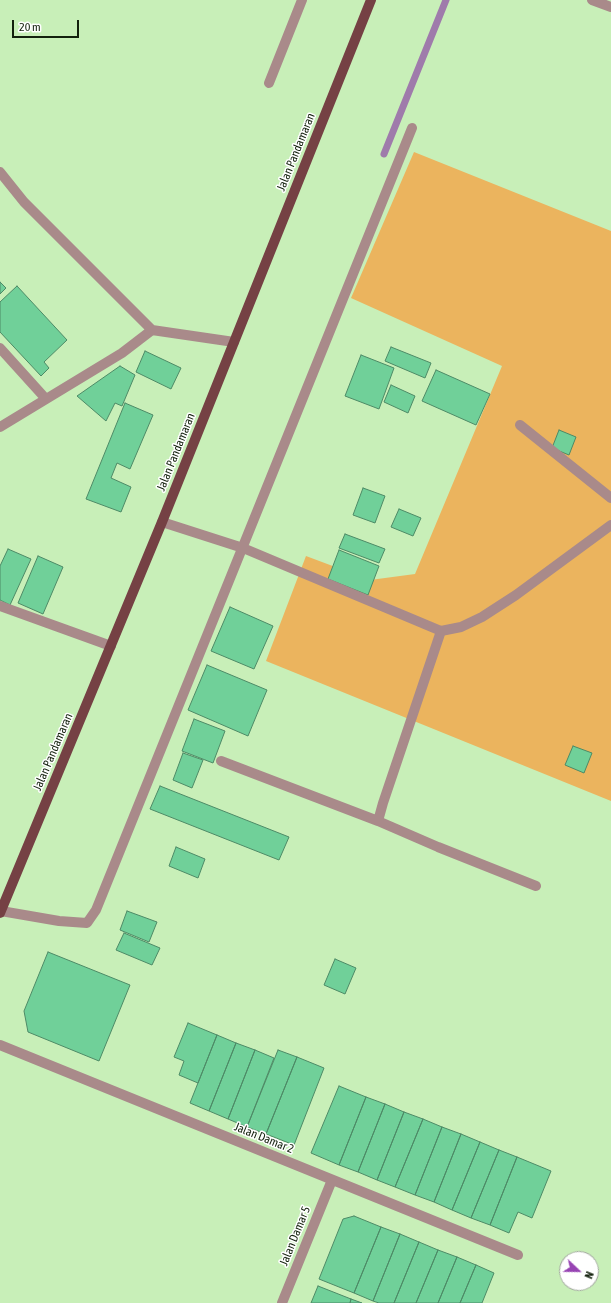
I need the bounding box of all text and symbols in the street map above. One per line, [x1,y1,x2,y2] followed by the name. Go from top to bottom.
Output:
[14,12,81,38] scale bar
[19,20,41,34] text: 20 m
[274,111,318,193] street label: Jalan Pandamaran
[154,411,198,493] street label: Jalan Pandamaran
[30,711,76,793] street label: Jalan Pandamaran
[232,1120,296,1156] street label: Jalan Damar 2
[277,1204,313,1268] street label: Jalan Damar 5
[559,1251,599,1291] north arrow
[582,1270,596,1280] text: N

